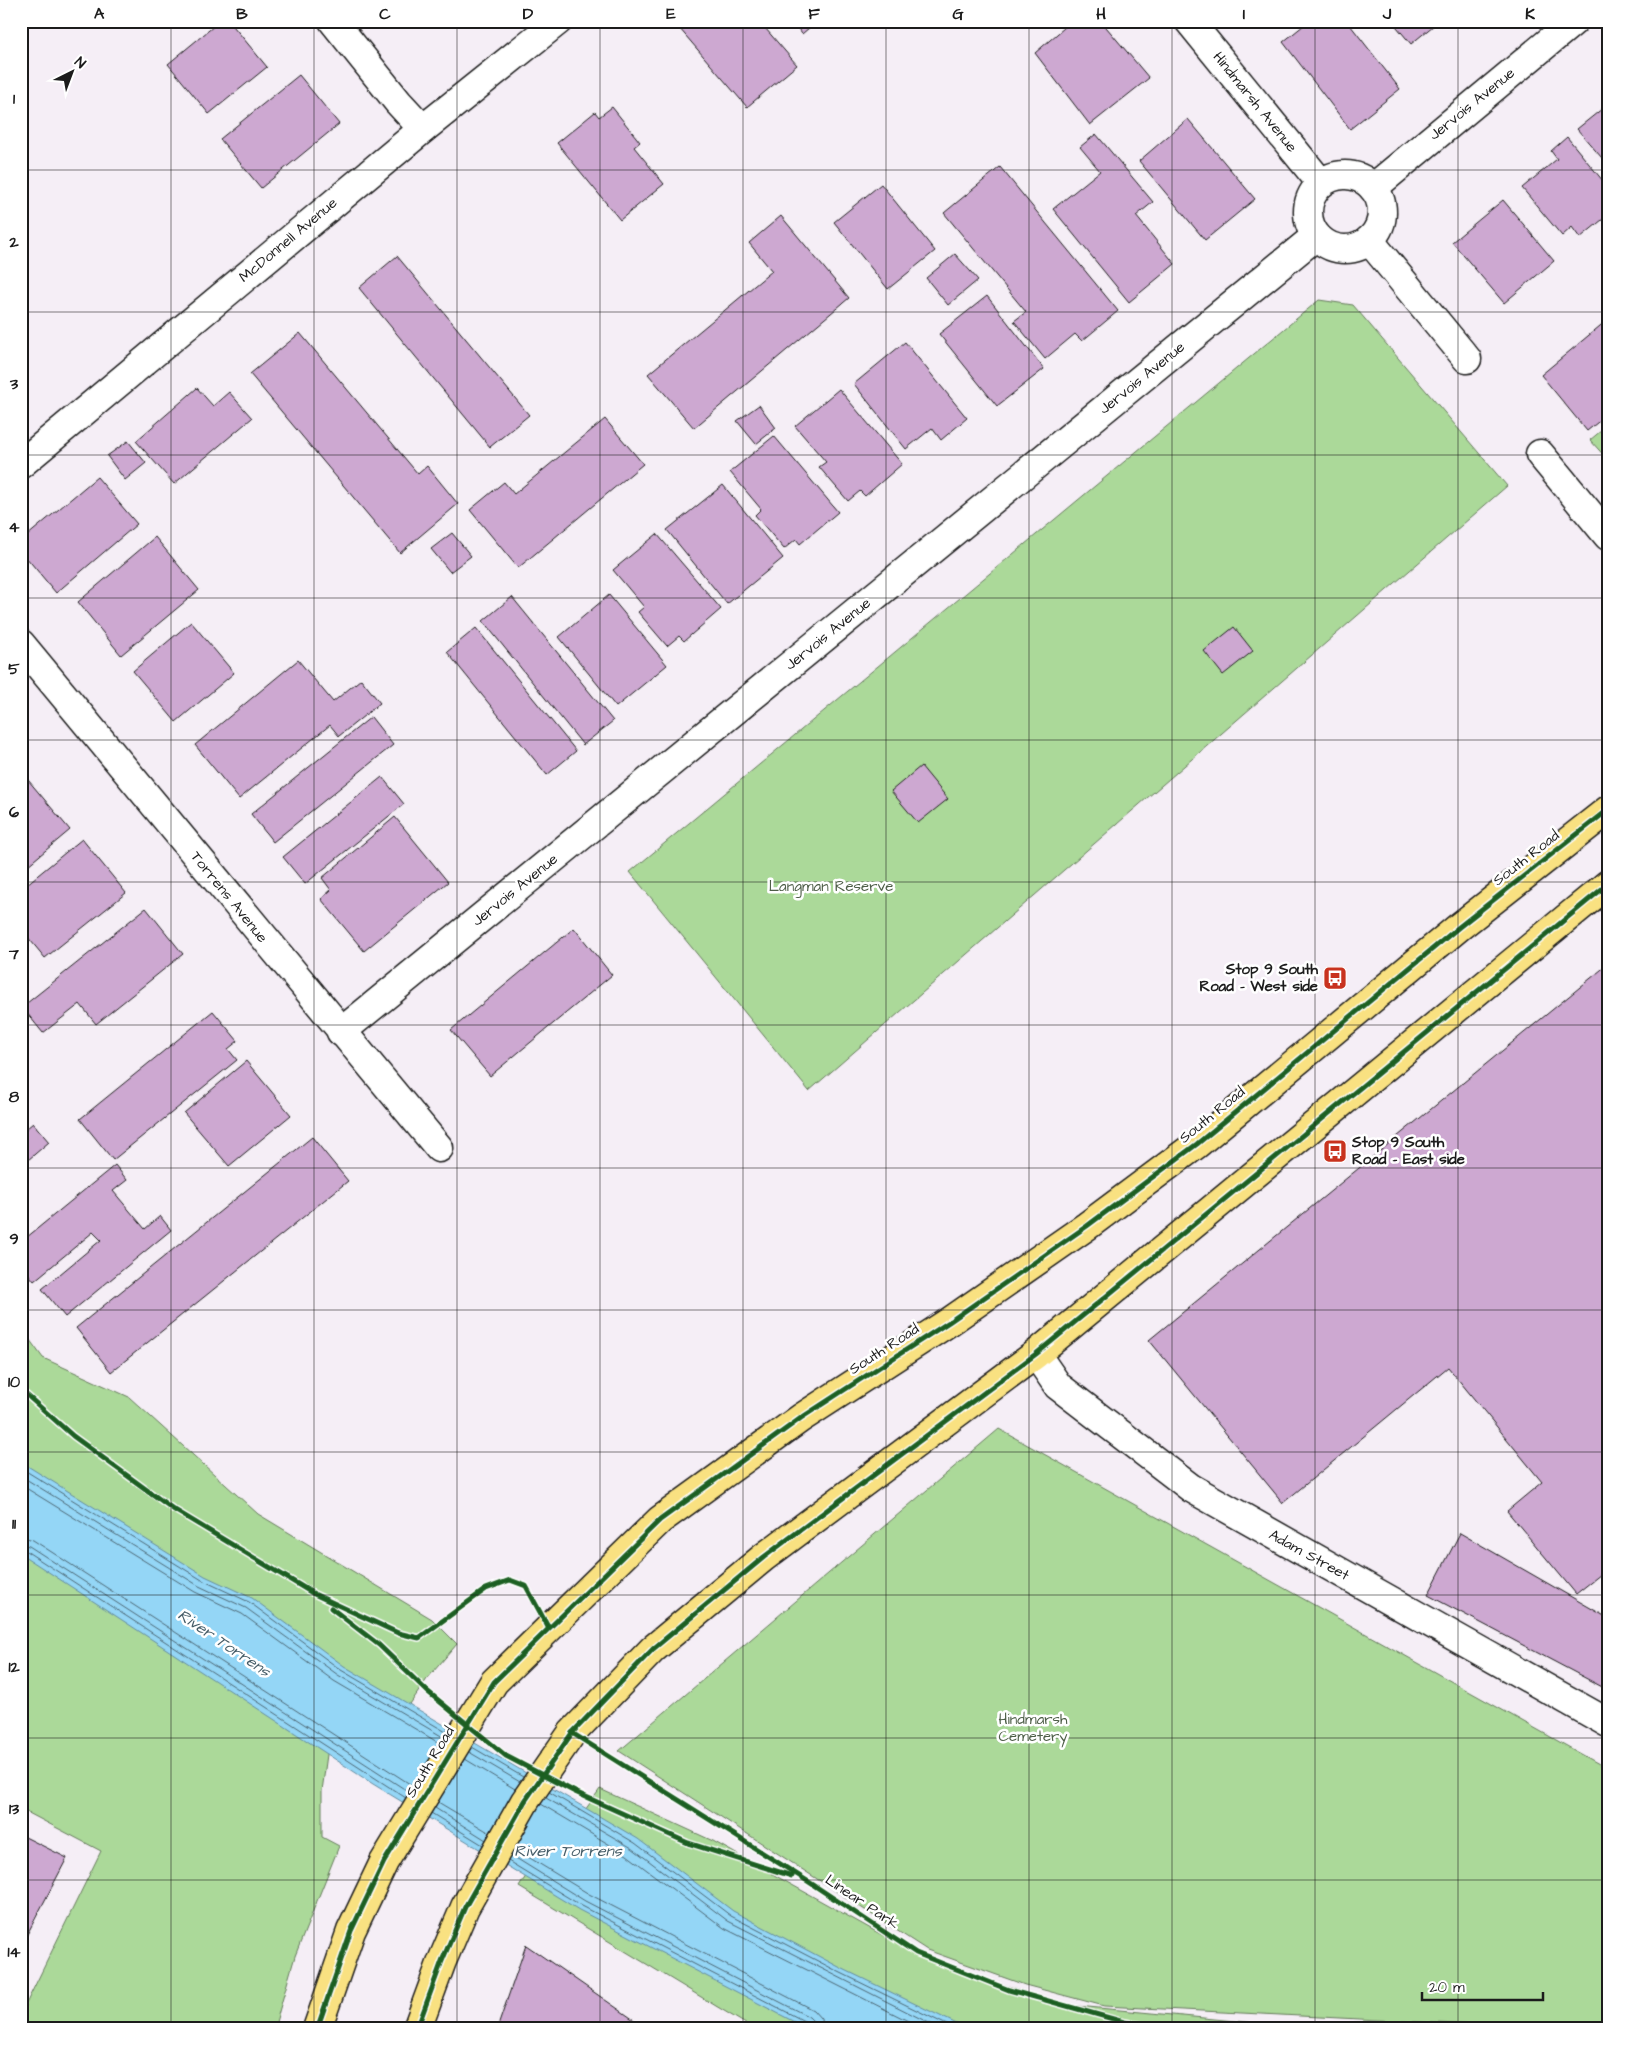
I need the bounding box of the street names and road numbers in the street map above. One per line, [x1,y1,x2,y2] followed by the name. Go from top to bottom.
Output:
[1208,47,1302,157] street label: Hindmarsh Avenue
[1425,63,1519,145] street label: Jervois Avenue
[234,193,342,287] street label: McDonnell Avenue
[1095,337,1189,419] street label: Jervois Avenue
[781,593,875,675] street label: Jervois Avenue
[1488,825,1564,891] street label: South Road
[186,847,272,947] street label: Torrens Avenue
[468,849,562,931] street label: Jervois Avenue
[1174,1082,1250,1148] street label: South Road
[845,1318,923,1379] street label: South Road
[1265,1524,1353,1586] street label: Adam Street
[400,1722,460,1802] street label: South Road
[821,1870,903,1934] street label: Linear Park

